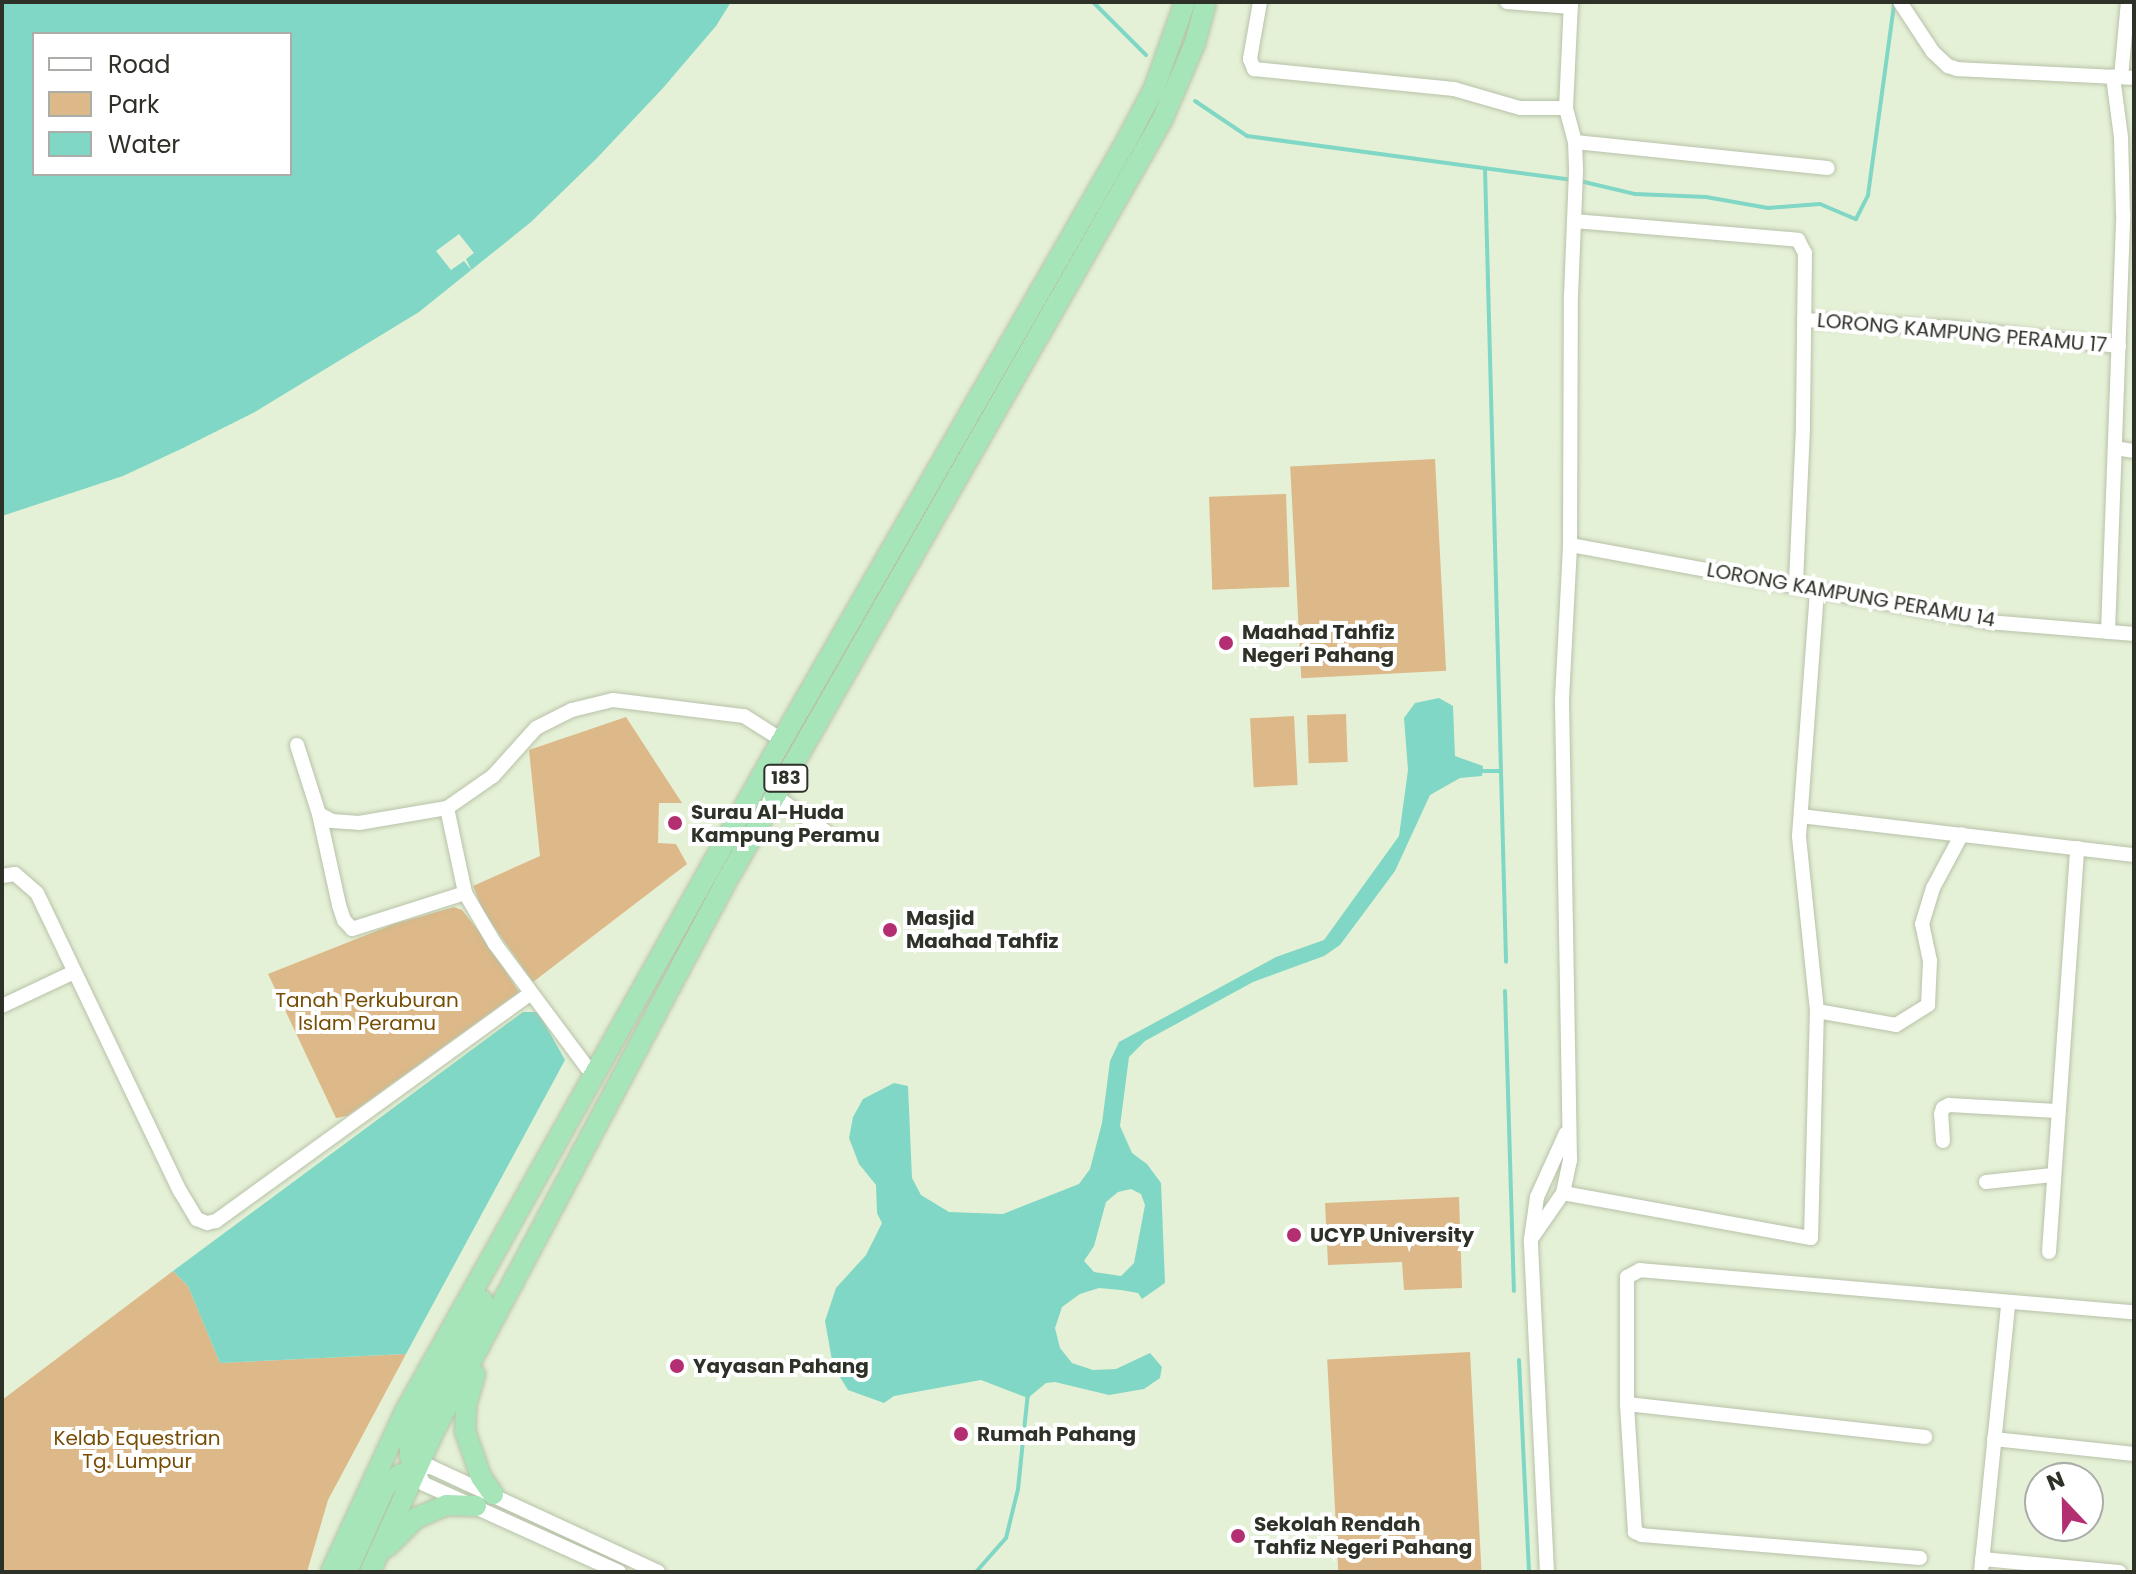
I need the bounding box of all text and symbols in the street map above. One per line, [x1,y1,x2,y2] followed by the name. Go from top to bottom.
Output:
[32,32,292,176] legend
[108,48,170,81] text: Road
[108,88,159,121] text: Park
[108,128,180,161] text: Water
[1816,308,2108,358] street label: LORONG KAMPUNG PERAMU 17
[1705,558,1997,632] street label: LORONG KAMPUNG PERAMU 14
[1242,620,1394,667] place label: Maahad Tahfiz Negeri Pahang
[1217,634,1235,652] marker: Maahad Tahfiz Negeri Pahang
[762,764,810,792] road number: 183
[691,800,880,847] place label: Surau Al-Huda Kampung Peramu
[666,814,684,832] marker: Surau Al-Huda Kampung Peramu
[906,906,1058,953] place label: Masjid Maahad Tahfiz
[881,921,899,939] marker: Masjid Maahad Tahfiz
[275,988,459,1035] park label: Tanah Perkuburan Islam Peramu
[1310,1223,1474,1247] place label: UCYP University
[1285,1226,1303,1244] marker: UCYP University
[693,1354,869,1378] place label: Yayasan Pahang
[668,1357,686,1375] marker: Yayasan Pahang
[977,1422,1136,1446] place label: Rumah Pahang
[952,1425,970,1443] marker: Rumah Pahang
[53,1427,221,1474] park label: Kelab Equestrian Tg. Lumpur
[2024,1462,2104,1542] north arrow
[2042,1464,2069,1499] text: N
[1254,1512,1472,1559] place label: Sekolah Rendah Tahfiz Negeri Pahang
[1229,1527,1247,1545] marker: Sekolah Rendah Tahfiz Negeri Pahang

